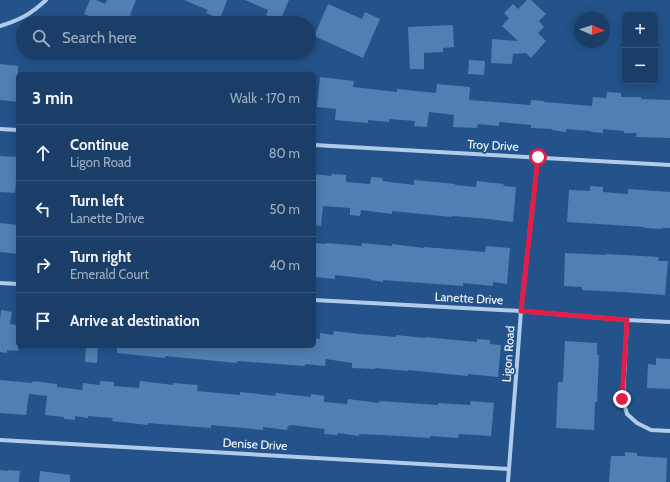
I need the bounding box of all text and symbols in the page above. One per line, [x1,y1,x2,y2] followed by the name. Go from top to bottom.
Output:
[574,12,610,48] north arrow
[622,12,658,84] map controls
[622,12,658,48] button: +
[16,16,316,60] search box
[30,27,52,49] icon: search
[62,29,137,47] text: Search here
[622,48,658,84] button: −
[32,88,73,108] text: 3 min
[230,90,300,106] text: Walk · 170 m
[70,136,129,154] text: Continue
[467,136,519,154] street label: Troy Drive
[32,142,54,164] icon: ahead
[269,145,300,161] text: 80 m
[529,148,547,166] route start
[70,154,131,170] text: Ligon Road
[70,192,124,210] text: Turn left
[32,198,54,220] icon: left
[270,201,300,217] text: 50 m
[70,210,144,226] text: Lanette Drive
[70,248,131,266] text: Turn right
[32,254,54,276] icon: right
[269,257,300,273] text: 40 m
[70,266,149,282] text: Emerald Court
[434,289,504,307] street label: Lanette Drive
[32,310,54,332] icon: arrive
[70,312,200,330] text: Arrive at destination
[499,325,517,383] street label: Ligon Road
[613,390,631,408] route end
[222,435,288,453] street label: Denise Drive

